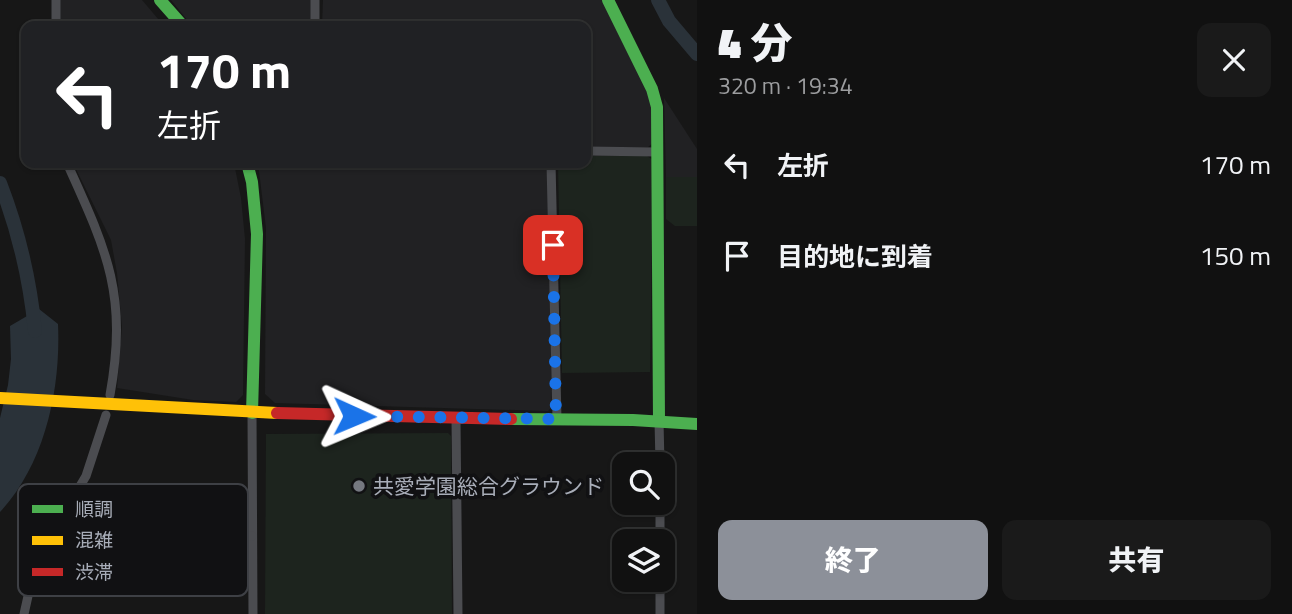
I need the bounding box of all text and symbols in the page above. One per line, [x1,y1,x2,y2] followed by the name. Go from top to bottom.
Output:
[718,10,792,74] text: 4 分
[1197,23,1271,97] button: close
[157,32,291,107] text: 170 m
[42,49,133,140] icon: left
[718,68,853,103] text: 320 m · 19:34
[157,101,221,149] text: 左折
[1200,145,1271,184] text: 170 m
[718,146,756,184] icon: left
[777,146,829,185] text: 左折
[523,215,583,275] pin
[534,226,572,264] icon: arrive
[1200,236,1271,275] text: 150 m
[718,237,756,275] icon: arrive
[777,237,933,276] text: 目的地に到着
[317,379,391,453] position arrow
[612,452,675,592] map controls
[612,452,675,515] button: search
[373,470,604,502] place label: 共愛学園総合グラウンド
[351,478,367,494] marker: 共愛学園総合グラウンド
[18,484,248,596] legend
[75,494,113,523] text: 順調
[718,520,988,600] button: 終了
[1002,520,1271,600] button: 共有
[75,525,113,554] text: 混雑
[612,529,675,592] button: layers
[75,557,113,586] text: 渋滞

